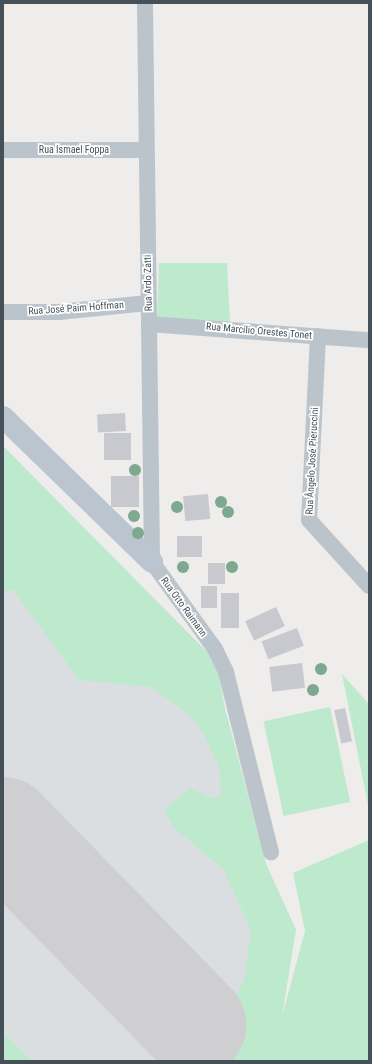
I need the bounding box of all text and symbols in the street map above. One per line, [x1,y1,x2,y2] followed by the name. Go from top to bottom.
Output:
[39,144,109,156] street label: Rua Ismael Foppa
[142,255,154,311] street label: Rua Ardo Zatti
[28,299,124,317] street label: Rua José Paim Hoffman
[206,320,312,342] street label: Rua Marcílio Orestes Tonet
[303,407,321,515] street label: Rua Ângelo José Pieruccini
[158,575,210,639] street label: Rua Otto Raimann

